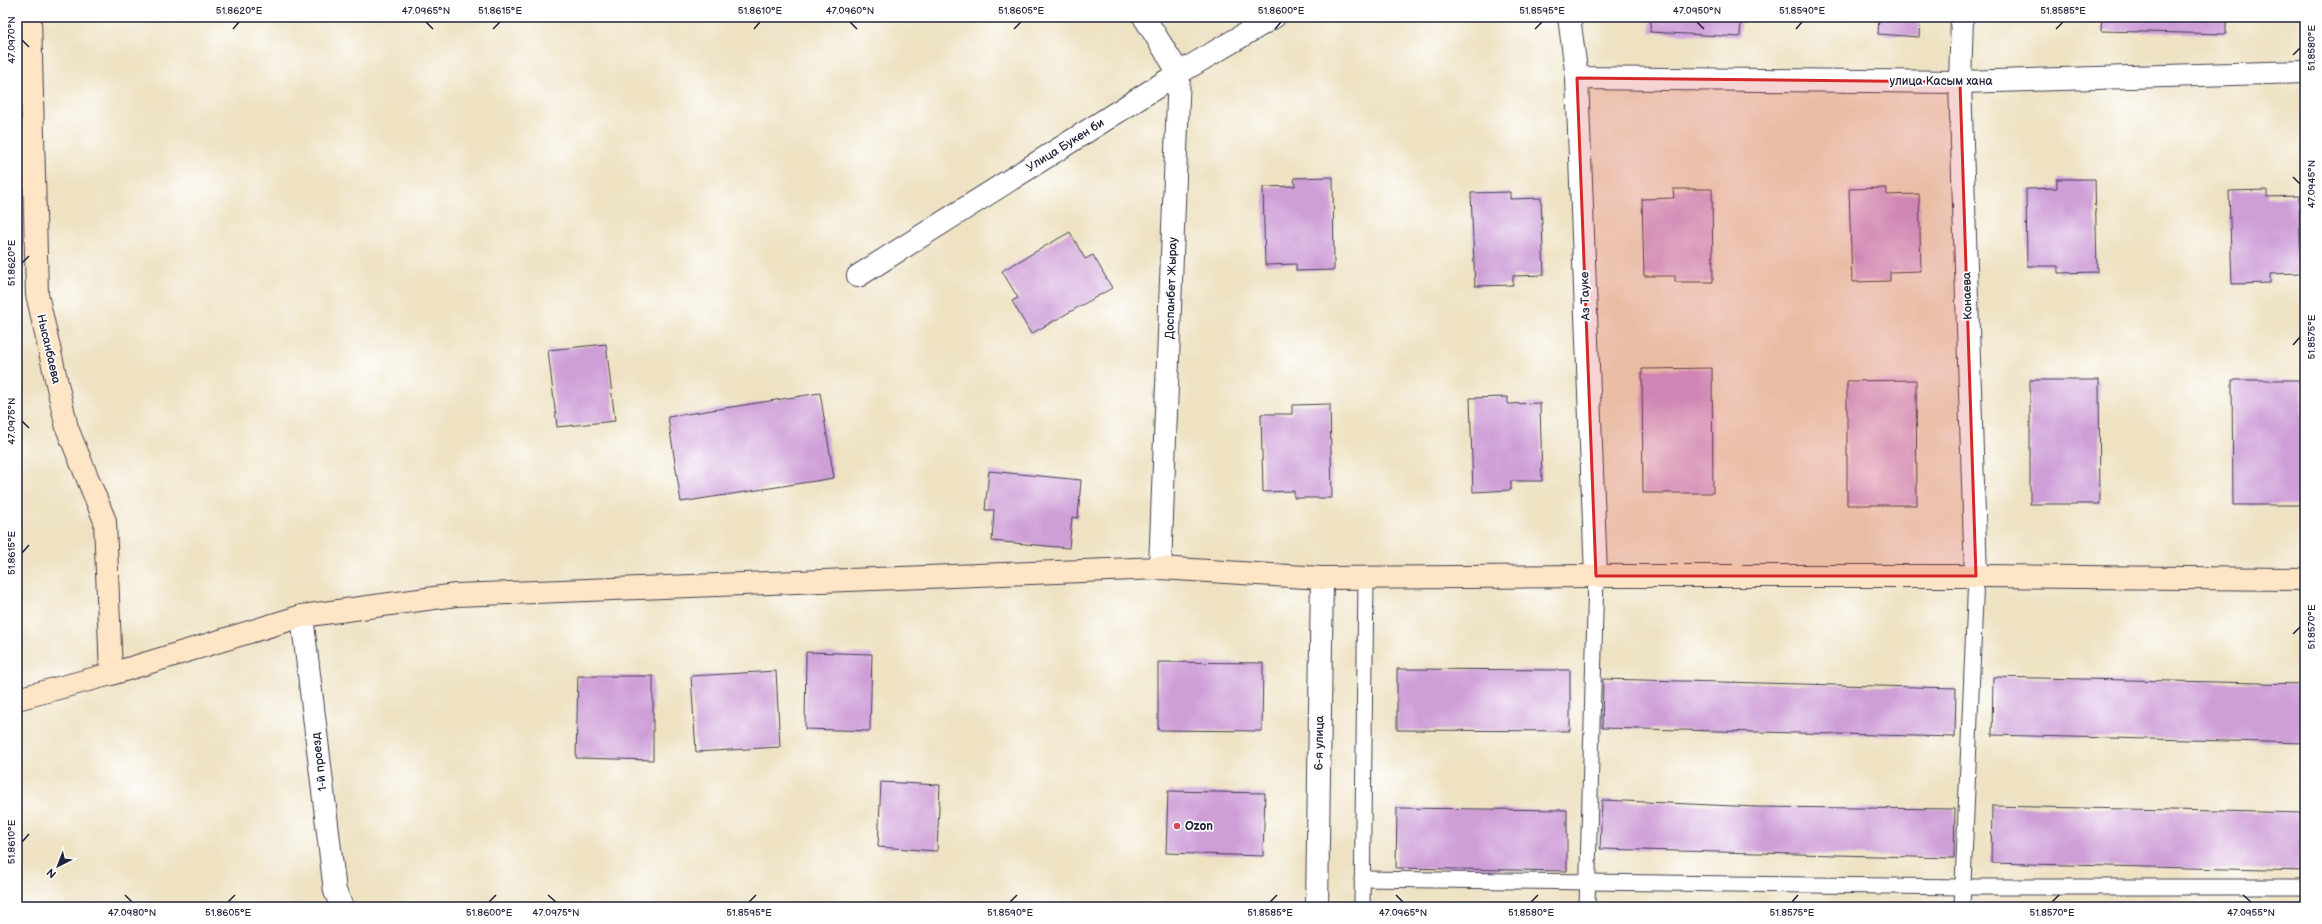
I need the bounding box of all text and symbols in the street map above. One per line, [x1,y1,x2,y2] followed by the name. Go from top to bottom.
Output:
[216,5,263,17] text: 51.8620°E
[402,5,450,17] text: 47.0965°N
[478,5,522,17] text: 51.8615°E
[738,5,783,17] text: 51.8610°E
[826,5,874,17] text: 47.0960°N
[998,5,1044,17] text: 51.8605°E
[1258,5,1305,17] text: 51.8600°E
[1519,5,1565,17] text: 51.8595°E
[1673,5,1721,17] text: 47.0950°N
[1779,5,1825,17] text: 51.8590°E
[2040,5,2086,17] text: 51.8585°E
[6,16,18,64] text: 47.0970°N
[2306,25,2318,71] text: 51.8580°E
[1889,74,1993,89] street label: улица Касым хана
[1024,115,1107,175] street label: Улица Букен би
[2306,160,2318,208] text: 47.0945°N
[1162,236,1181,339] street label: Доспанбет Жырау
[6,239,18,286] text: 51.8620°E
[1577,271,1594,322] street label: Аз Тауке
[1959,272,1976,320] street label: Конаева
[33,313,64,385] street label: Нысанбаева
[2306,314,2318,359] text: 51.8575°E
[6,397,18,445] text: 47.0975°N
[6,531,18,575] text: 51.8615°E
[2306,604,2318,650] text: 51.8570°E
[1312,715,1327,771] street label: 6-я улица
[308,731,331,792] street label: 1-й проезд
[6,819,18,864] text: 51.8610°E
[1185,819,1213,834] place label: Ozon
[1172,821,1182,831] marker: Ozon
[38,846,78,886] north arrow
[44,865,59,881] text: N
[108,907,156,919] text: 47.0980°N
[205,907,251,919] text: 51.8605°E
[466,907,513,919] text: 51.8600°E
[532,907,580,919] text: 47.0975°N
[726,907,772,919] text: 51.8595°E
[987,907,1033,919] text: 51.8590°E
[1247,907,1293,919] text: 51.8585°E
[1379,907,1427,919] text: 47.0965°N
[1508,907,1554,919] text: 51.8580°E
[1770,907,1815,919] text: 51.8575°E
[2029,907,2075,919] text: 51.8570°E
[2227,907,2275,919] text: 47.0955°N

